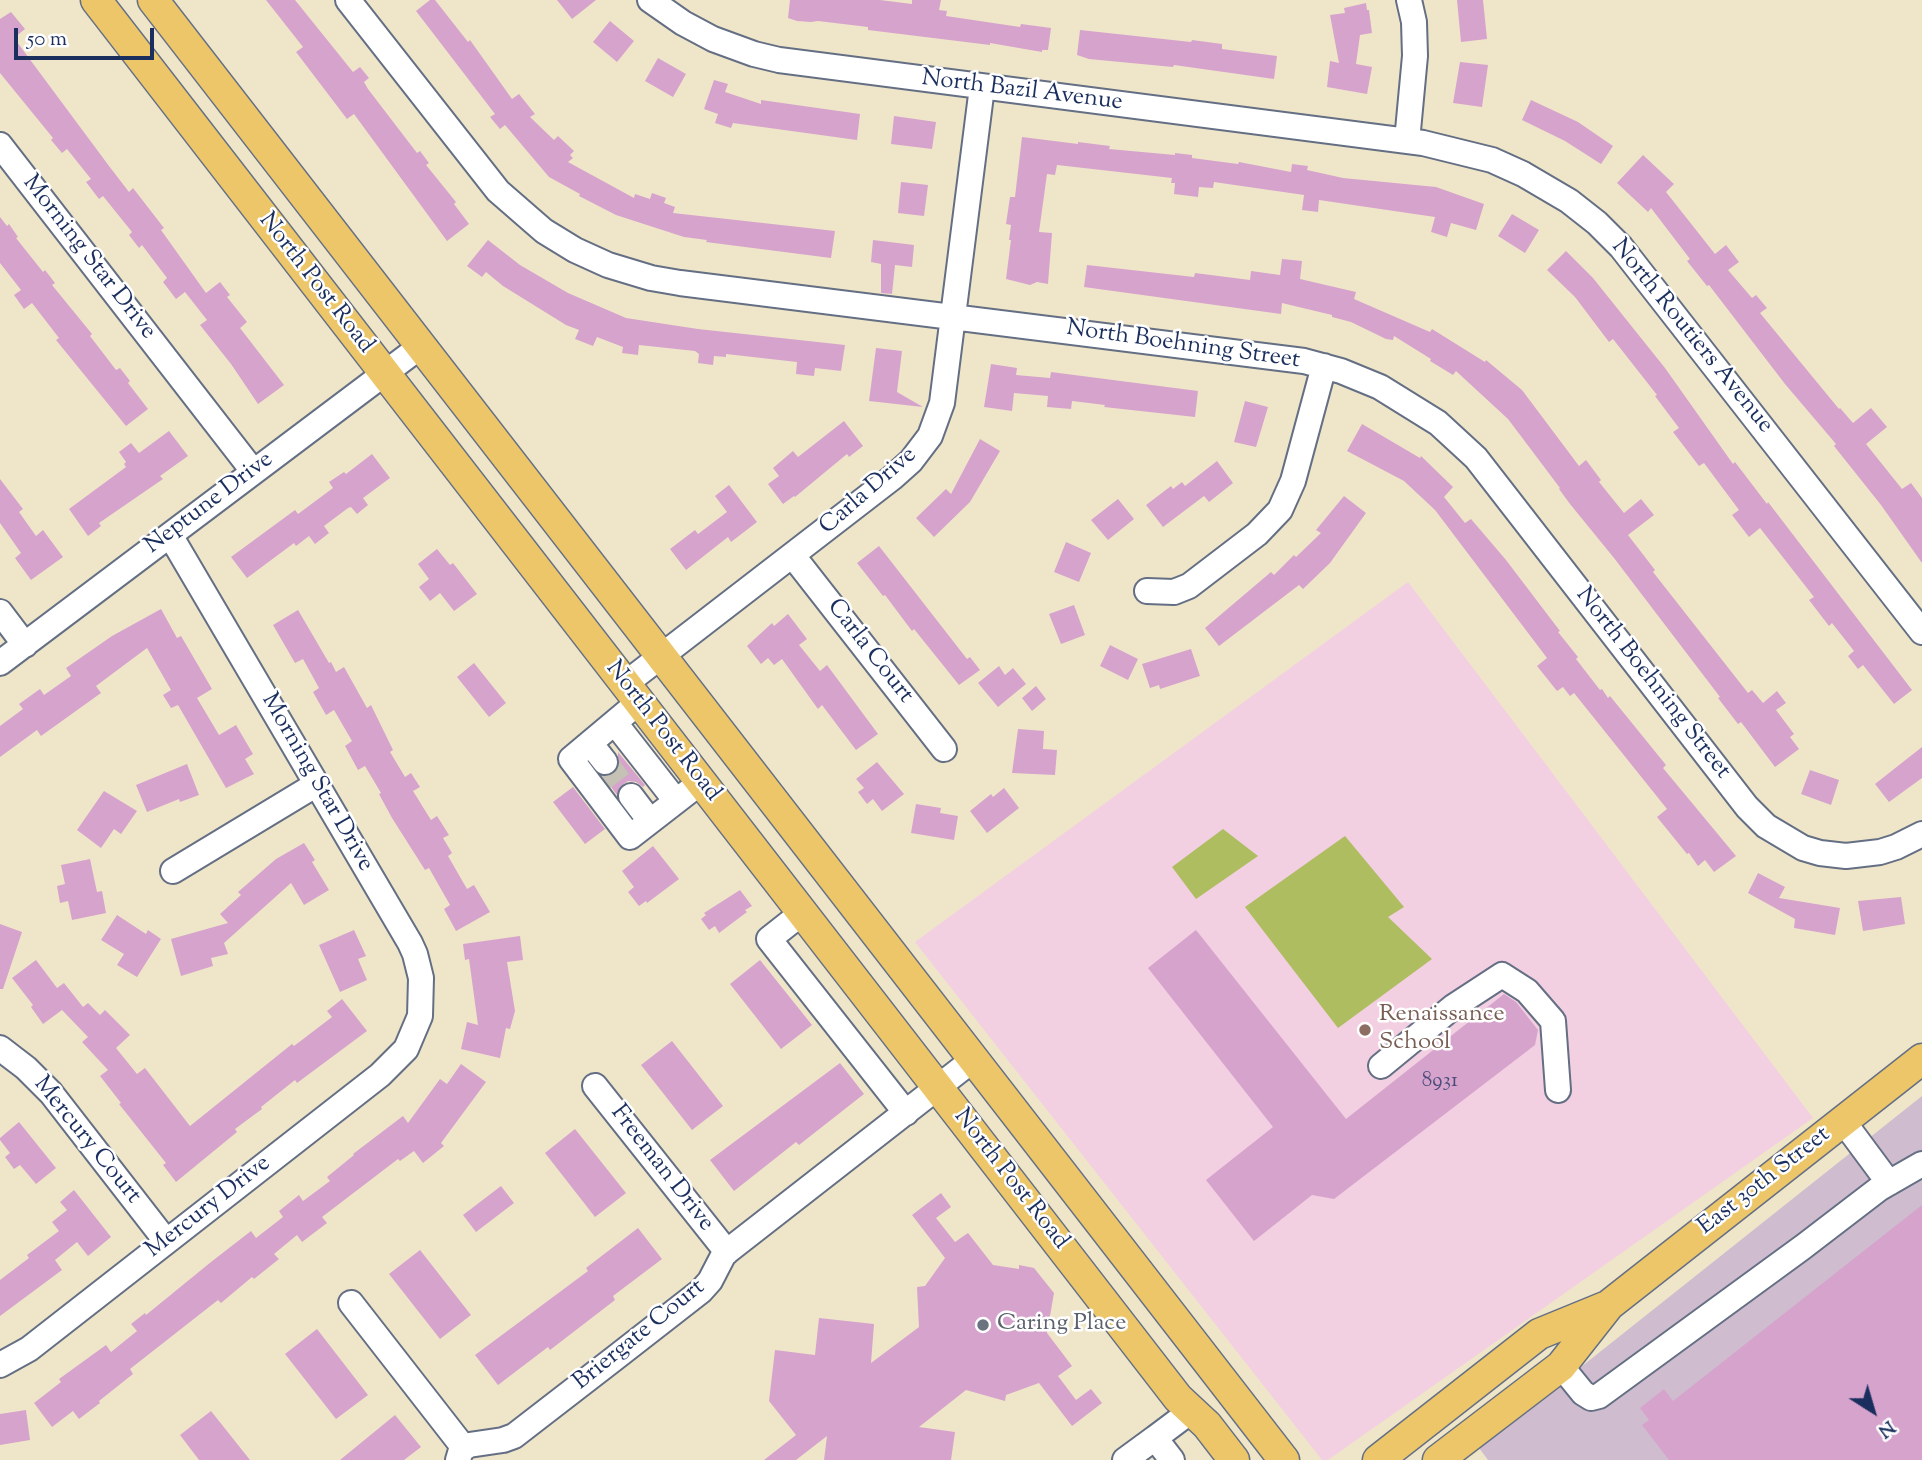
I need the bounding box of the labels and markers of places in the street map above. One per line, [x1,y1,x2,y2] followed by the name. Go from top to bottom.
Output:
[1379,1002,1505,1058] place label: Renaissance School
[1357,1022,1373,1038] marker: Renaissance School
[997,1311,1126,1339] place label: Caring Place
[975,1317,991,1333] marker: Caring Place

